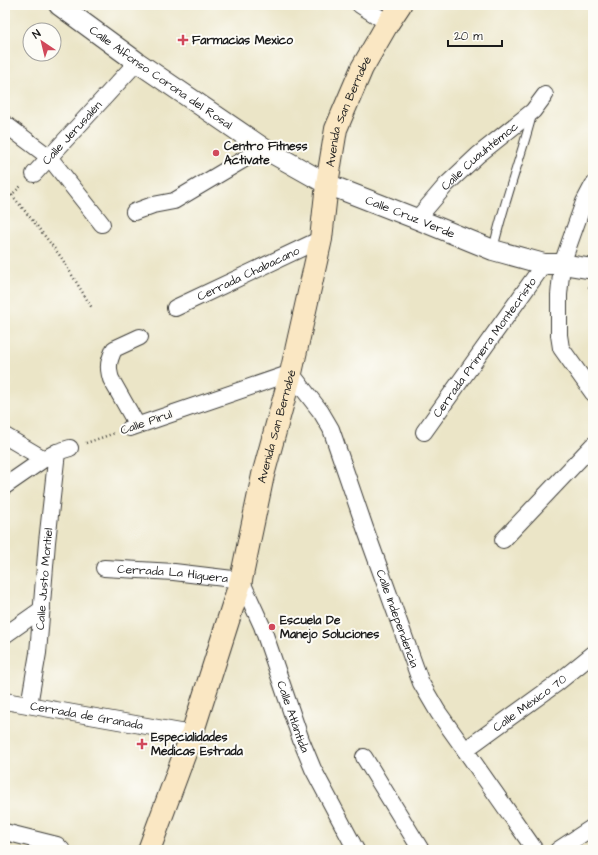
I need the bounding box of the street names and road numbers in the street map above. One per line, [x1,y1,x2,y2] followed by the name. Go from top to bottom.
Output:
[86,22,236,134] street label: Calle Alfonso Corona del Rosal
[322,53,376,168] street label: Avenida San Bernabé
[38,97,106,169] street label: Calle Jerusalén
[437,118,522,194] street label: Calle Cuauhtémoc
[363,192,458,243] street label: Calle Cruz Verde
[194,242,303,305] street label: Cerrada Chabacano
[429,274,541,421] street label: Cerrada Primera Montecristo
[254,367,301,485] street label: Avenida San Bernabé
[118,406,174,439] street label: Calle Pirul
[32,527,58,631] street label: Calle Justo Montiel
[117,561,229,587] street label: Cerrada La Higuera
[372,567,423,670] street label: Calle Independencia
[490,670,571,736] street label: Calle México 70
[272,679,313,755] street label: Calle Atlántida
[29,698,144,734] street label: Cerrada de Granada

